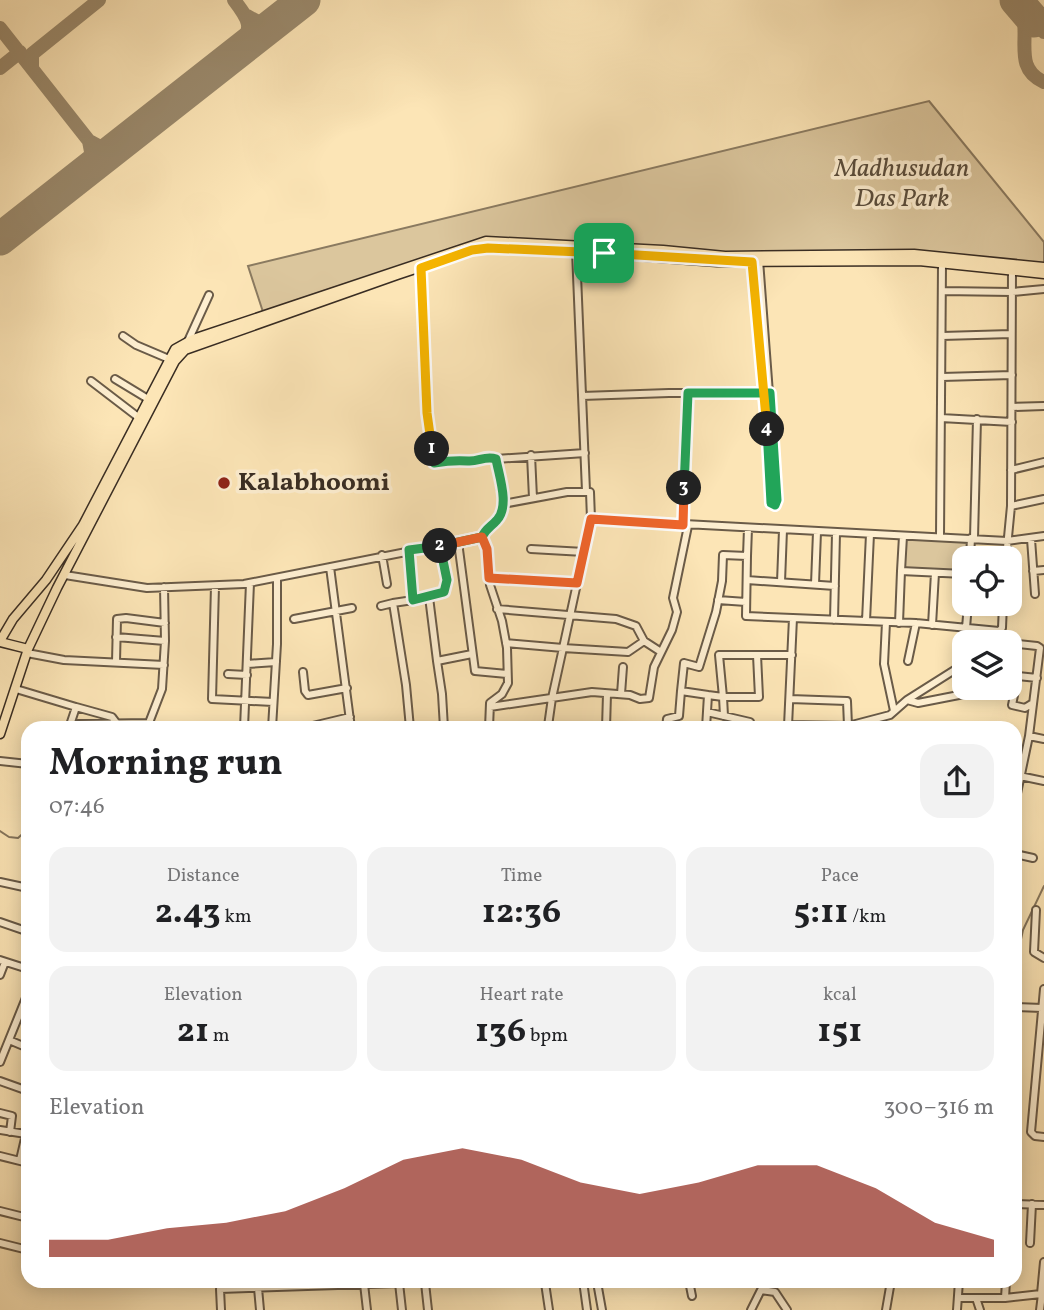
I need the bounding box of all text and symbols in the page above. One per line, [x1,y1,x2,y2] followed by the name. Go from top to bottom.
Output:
[834,151,969,217] park label: Madhusudan Das Park
[574,223,634,283] pin
[585,234,623,272] icon: arrive
[750,412,784,446] pin: 4
[761,415,772,441] text: 4
[414,432,450,466] pin: 1
[428,435,435,461] text: 1
[238,465,390,501] place label: Kalabhoomi
[666,470,702,505] pin: 3
[679,474,688,500] text: 3
[216,475,232,491] marker: Kalabhoomi
[422,528,458,564] pin: 2
[435,532,444,558] text: 2
[952,546,1022,700] map controls
[952,546,1022,616] button: locate
[952,630,1022,700] button: layers
[49,738,283,791] text: Morning run
[920,744,994,818] button: share
[49,791,105,823] text: 07:46
[167,863,240,889] text: Distance
[501,863,542,889] text: Time
[821,863,859,889] text: Pace
[155,889,221,937] text: 2.43
[482,889,561,937] text: 12:36
[793,889,848,937] text: 5:11
[221,904,252,930] text: km
[848,904,886,930] text: /km
[164,982,243,1008] text: Elevation
[480,982,563,1008] text: Heart rate
[823,982,857,1008] text: kcal
[177,1008,209,1056] text: 21
[475,1008,526,1056] text: 136
[817,1008,862,1056] text: 151
[209,1023,230,1049] text: m
[526,1023,568,1049] text: bpm
[49,1092,145,1124] text: Elevation
[884,1092,994,1124] text: 300–316 m

